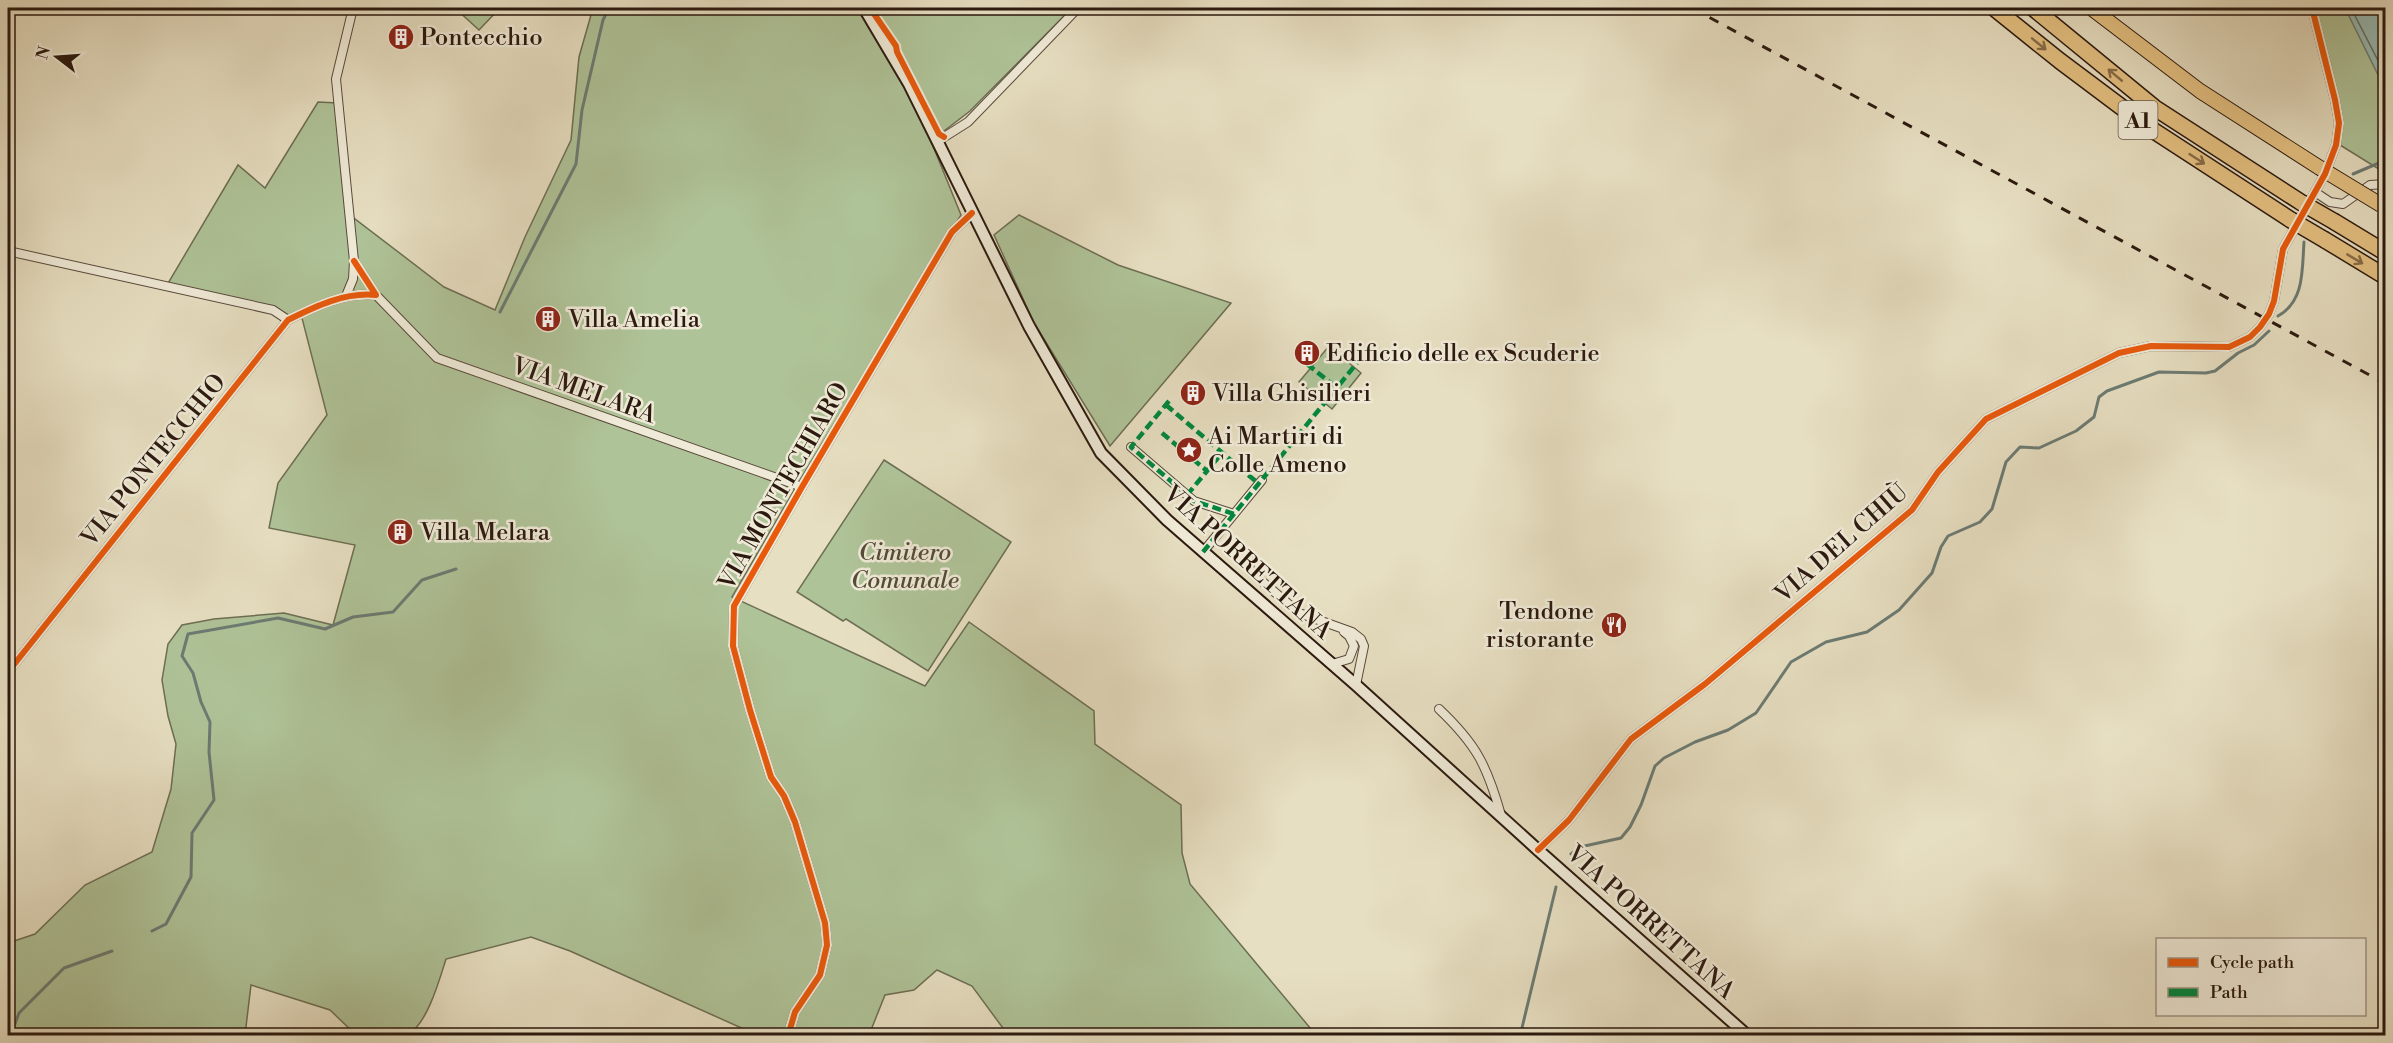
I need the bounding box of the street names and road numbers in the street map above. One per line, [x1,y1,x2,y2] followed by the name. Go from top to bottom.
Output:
[2118,101,2158,139] road number: A1
[506,351,660,431] street label: VIA MELARA
[74,368,233,554] street label: VIA PONTECCHIO
[712,377,856,597] street label: VIA MONTECHIARO
[1767,476,1915,610] street label: VIA DEL CHIÙ
[1156,479,1338,647] street label: VIA PORRETTANA
[1559,839,1741,1007] street label: VIA PORRETTANA

